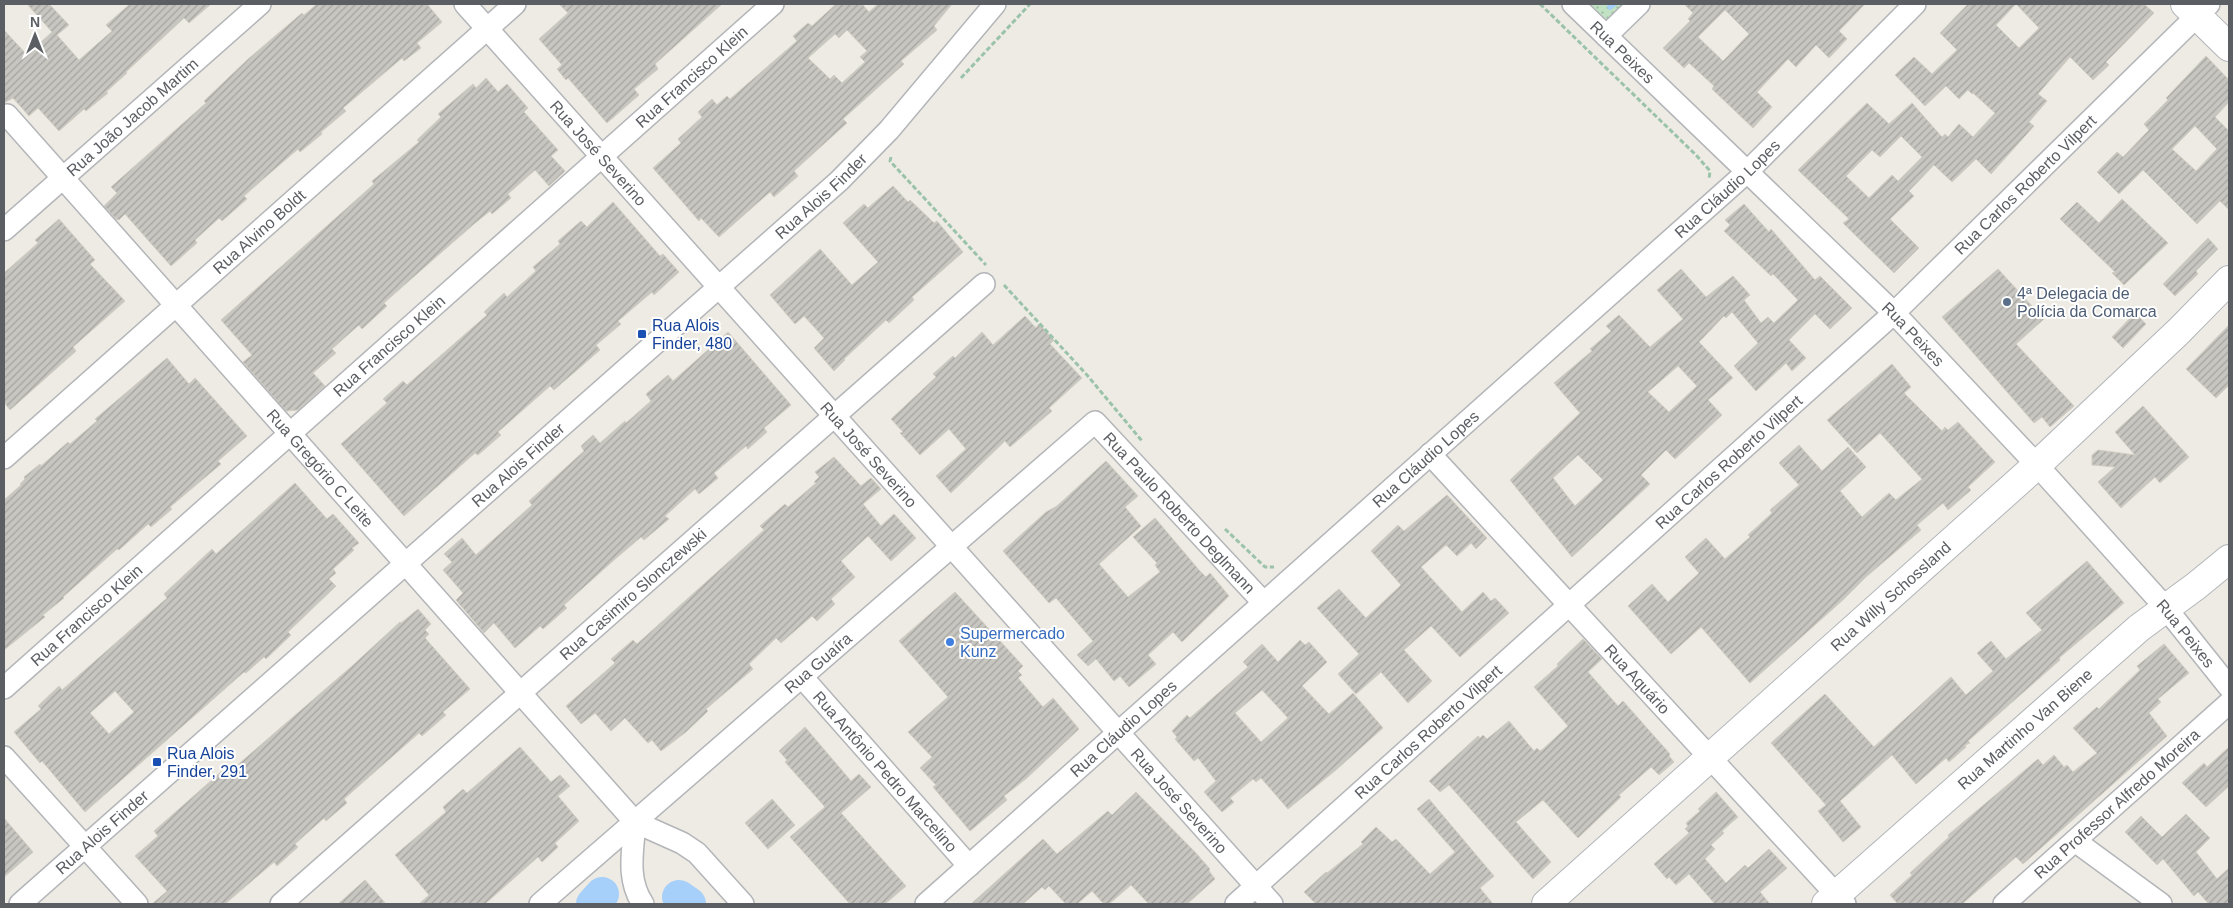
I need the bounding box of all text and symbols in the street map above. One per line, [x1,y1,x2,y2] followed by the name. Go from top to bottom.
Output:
[10,10,60,60] north arrow
[30,14,40,30] text: N
[1587,17,1658,86] street label: Rua Peixes
[632,23,751,131] street label: Rua Francisco Klein
[63,55,201,179] street label: Rua João Jacob Martim
[547,97,650,209] street label: Rua José Severino
[1951,111,2100,257] street label: Rua Carlos Roberto Vilpert
[1671,136,1783,241] street label: Rua Cláudio Lopes
[772,149,870,242] street label: Rua Alois Finder
[209,186,309,277] street label: Rua Alvino Boldt
[2017,285,2157,320] place label: 4ª Delegacia de Polícia da Comarca
[330,292,448,400] street label: Rua Francisco Klein
[2001,296,2013,308] marker: 4ª Delegacia de Polícia da Comarca
[1879,298,1948,369] street label: Rua Peixes
[652,317,732,352] place label: Rua Alois Finder, 480
[636,328,648,340] marker: Rua Alois Finder, 480
[1652,391,1806,532] street label: Rua Carlos Roberto Vilpert
[817,398,920,511] street label: Rua José Severino
[264,406,377,530] street label: Rua Gregório C Leite
[1369,407,1482,510] street label: Rua Cláudio Lopes
[468,419,568,510] street label: Rua Alois Finder
[1100,429,1259,596] street label: Rua Paulo Roberto Deglmann
[556,525,709,663] street label: Rua Casimiro Slonczewski
[1827,538,1954,654] street label: Rua Willy Schossland
[27,561,145,669] street label: Rua Francisco Klein
[2154,596,2218,670] street label: Rua Peixes
[960,625,1065,660] place label: Supermercado Kunz
[781,629,855,696] street label: Rua Guaíra
[944,636,956,648] marker: Supermercado Kunz
[1601,641,1674,717] street label: Rua Aquário
[1351,661,1505,802] street label: Rua Carlos Roberto Vilpert
[1954,665,2095,792] street label: Rua Martinho Van Biene
[1067,677,1180,780] street label: Rua Cláudio Lopes
[810,688,961,855] street label: Rua Antônio Pedro Marcelino
[2031,725,2203,881] street label: Rua Professor Alfredo Moreira
[167,745,247,780] place label: Rua Alois Finder, 291
[1128,745,1231,857] street label: Rua José Severino
[151,756,163,768] marker: Rua Alois Finder, 291
[52,786,152,877] street label: Rua Alois Finder

